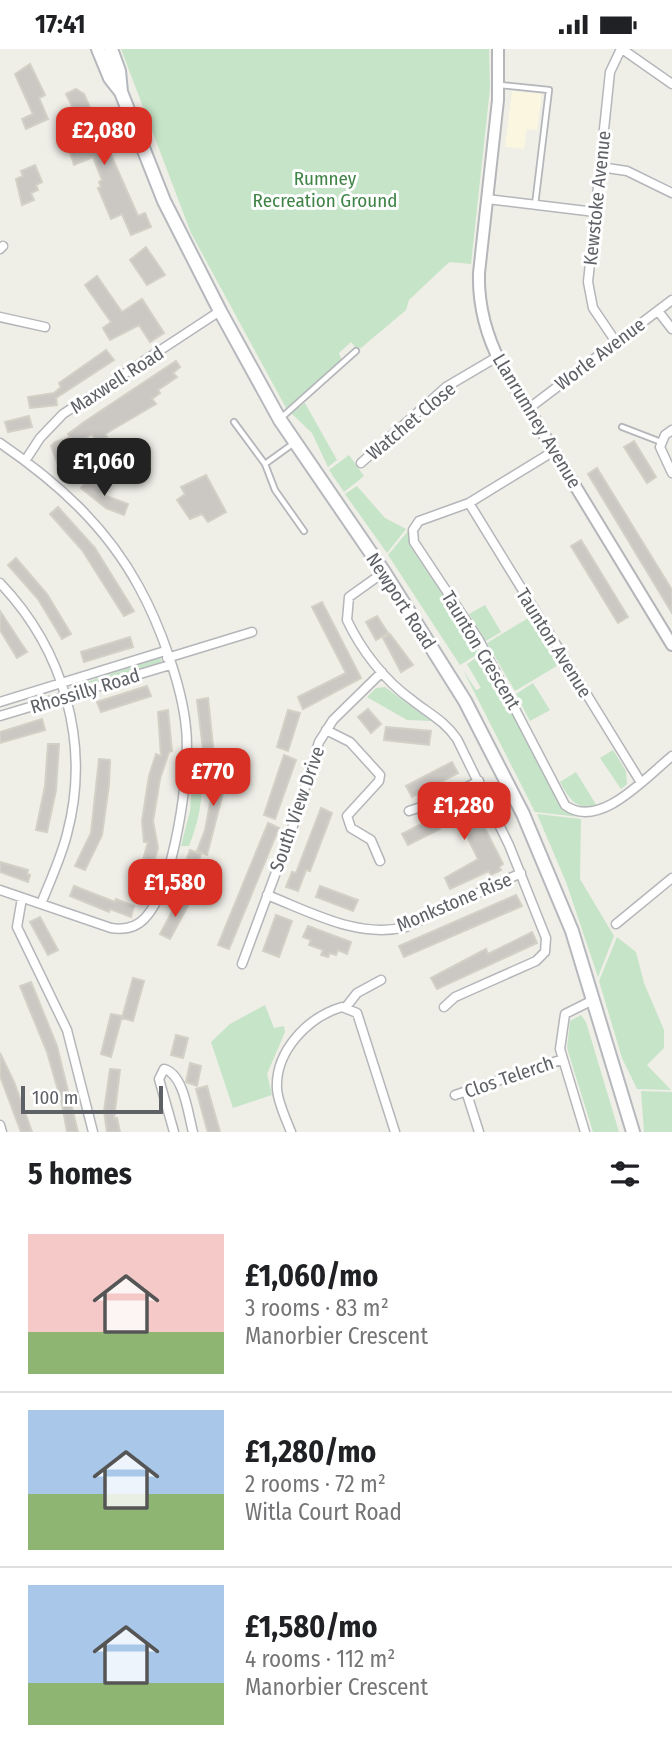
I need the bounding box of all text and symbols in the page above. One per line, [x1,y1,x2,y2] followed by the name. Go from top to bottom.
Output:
[35,9,86,40] text: 17:41
[47,107,161,167] pin: £2,080
[72,116,136,144] text: £2,080
[578,130,616,266] street label: Kewstoke Avenue
[253,167,397,212] park label: Rumney Recreation Ground
[551,313,649,395] street label: Worle Avenue
[66,341,168,419] street label: Maxwell Road
[488,350,586,492] street label: Llanrumney Avenue
[362,377,460,465] street label: Watchet Close
[47,439,161,498] pin: £1,060
[73,447,135,475] text: £1,060
[361,549,441,653] street label: Newport Road
[511,584,597,702] street label: Taunton Avenue
[437,587,526,714] street label: Taunton Crescent
[27,663,143,719] street label: Rhossilly Road
[265,743,329,875] street label: South View Drive
[172,749,254,808] pin: £770
[191,757,235,785] text: £770
[407,783,521,842] pin: £1,280
[434,791,494,819] text: £1,280
[118,859,232,919] pin: £1,580
[393,867,515,937] street label: Monkstone Rise
[144,868,206,896] text: £1,580
[461,1051,557,1103] street label: Clos Telerch
[21,1083,163,1115] scale bar
[32,1086,78,1109] text: 100 m
[606,1155,644,1193] icon: filters
[28,1156,132,1192] text: 5 homes
[245,1258,378,1294] text: £1,060/mo
[84,1262,168,1346] icon: home
[245,1294,389,1322] text: 3 rooms · 83 m²
[245,1322,428,1350] text: Manorbier Crescent
[245,1434,376,1470] text: £1,280/mo
[84,1438,168,1522] icon: home
[245,1470,386,1498] text: 2 rooms · 72 m²
[245,1498,402,1526] text: Witla Court Road
[245,1609,377,1645] text: £1,580/mo
[84,1613,168,1697] icon: home
[245,1645,395,1673] text: 4 rooms · 112 m²
[245,1673,428,1701] text: Manorbier Crescent

